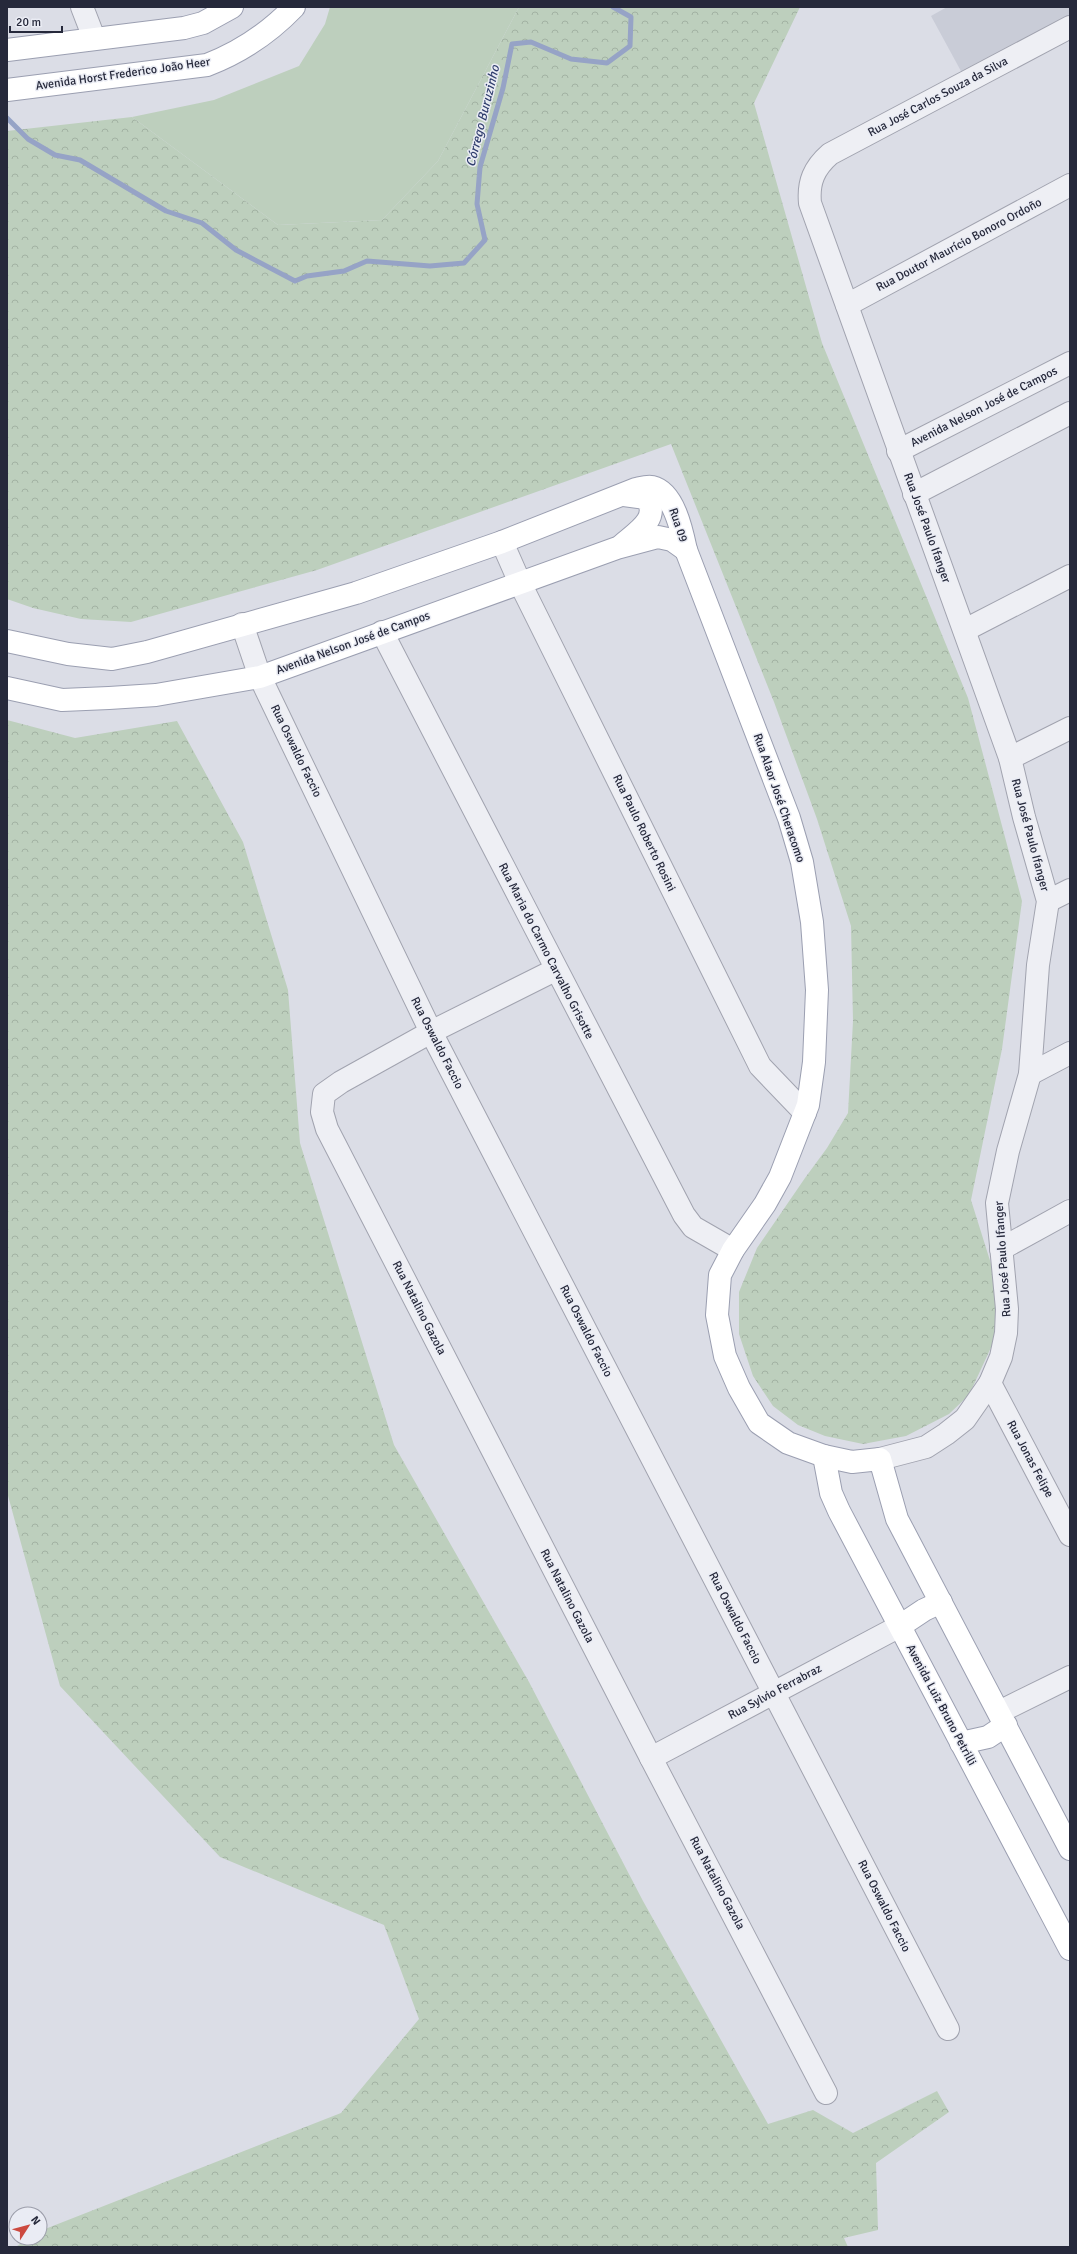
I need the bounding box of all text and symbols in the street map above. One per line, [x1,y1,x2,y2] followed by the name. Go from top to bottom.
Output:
[10,8,62,34] scale bar
[16,15,41,30] text: 20 m
[35,54,212,94] street label: Avenida Horst Frederico João Heer
[865,54,1011,140] street label: Rua José Carlos Souza da Silva
[463,62,504,168] water label: Córrego Buruzinho
[874,195,1044,295] street label: Rua Doutor Maurício Bonoro Ordoño
[908,363,1060,451] street label: Avenida Nelson José de Campos
[900,471,954,586] street label: Rua José Paulo Ifanger
[665,506,691,544] street label: Rua 09
[274,608,432,678] street label: Avenida Nelson José de Campos
[267,702,325,800] street label: Rua Oswaldo Faccio
[750,731,808,865] street label: Rua Alaor José Cheracomo
[609,772,679,894] street label: Rua Paulo Roberto Rosini
[1008,777,1052,894] street label: Rua José Paulo Ifanger
[495,860,597,1042] street label: Rua Maria do Carmo Carvalho Grisotte
[407,994,467,1092] street label: Rua Oswaldo Faccio
[991,1200,1015,1317] street label: Rua José Paulo Ifanger
[389,1258,449,1358] street label: Rua Natalino Gazola
[556,1282,616,1380] street label: Rua Oswaldo Faccio
[1003,1418,1057,1500] street label: Rua Jonas Felipe
[537,1546,597,1646] street label: Rua Natalino Gazola
[705,1569,765,1667] street label: Rua Oswaldo Faccio
[903,1642,979,1768] street label: Avenida Luiz Bruno Petrilli
[726,1661,824,1723] street label: Rua Sylvio Ferrabraz
[686,1834,748,1932] street label: Rua Natalino Gazola
[854,1857,914,1955] street label: Rua Oswaldo Faccio
[8,2206,48,2246] north arrow
[28,2213,43,2227] text: N

